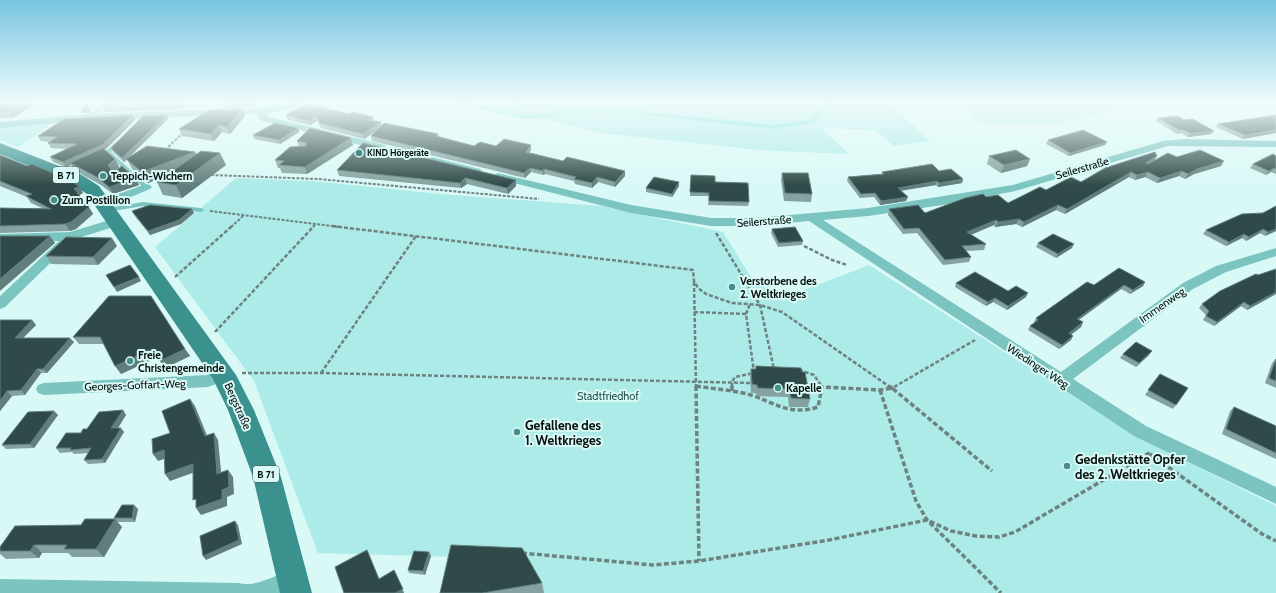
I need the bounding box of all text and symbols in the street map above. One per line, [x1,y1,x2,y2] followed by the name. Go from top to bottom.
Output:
[367,147,429,158] place label: KIND Hörgeräte
[354,148,364,158] marker: KIND Hörgeräte
[1054,154,1111,182] street label: Seilerstraße
[53,167,79,183] road number: B 71
[111,169,192,183] place label: Teppich-Wichern
[98,171,108,181] marker: Teppich-Wichern
[62,193,130,207] place label: Zum Postillion
[49,195,59,205] marker: Zum Postillion
[736,212,792,230] street label: Seilerstraße
[740,274,817,301] place label: Verstorbene des 2. Weltkrieges
[727,282,737,292] marker: Verstorbene des 2. Weltkrieges
[1136,284,1188,326] street label: Immenweg
[1004,341,1072,391] street label: Wiedinger Weg
[138,348,225,375] place label: Freie Christengemeinde
[125,356,135,366] marker: Freie Christengemeinde
[84,376,186,394] street label: Georges-Goffart-Weg
[221,380,255,432] street label: Bergstraße
[786,381,822,395] place label: Kapelle
[773,383,783,393] marker: Kapelle
[577,389,639,403] park label: Stadtfriedhof
[525,417,602,448] place label: Gefallene des 1. Weltkrieges
[512,427,522,437] marker: Gefallene des 1. Weltkrieges
[1075,451,1186,482] place label: Gedenkstätte Opfer des 2. Weltkrieges
[1062,461,1072,471] marker: Gedenkstätte Opfer des 2. Weltkrieges
[253,466,279,482] road number: B 71

